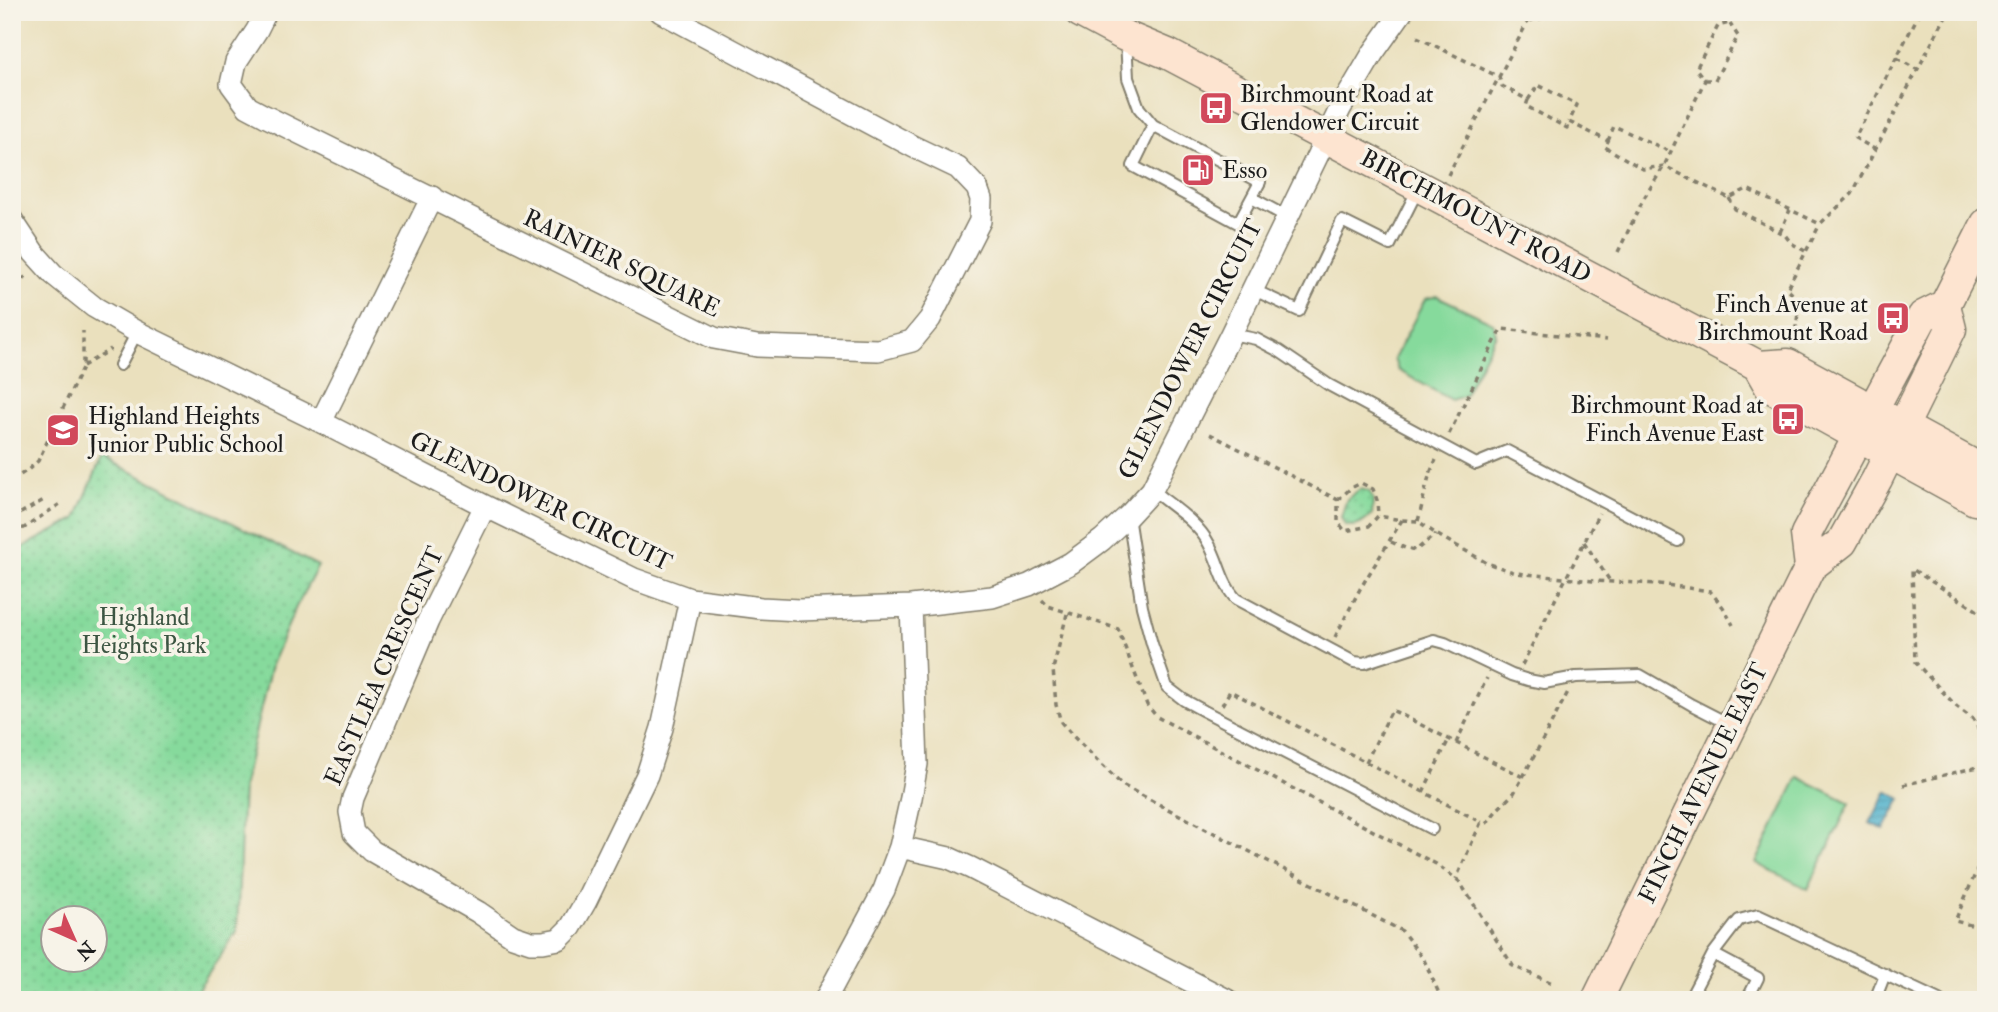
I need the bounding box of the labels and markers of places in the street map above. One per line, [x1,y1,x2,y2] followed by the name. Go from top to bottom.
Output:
[1240,79,1434,138] place label: Birchmount Road at Glendower Circuit
[1197,89,1235,127] bus stop icon: Birchmount Road at Glendower Circuit
[1179,151,1217,189] fuel station icon: Esso
[1222,155,1267,186] place label: Esso
[1697,289,1868,348] place label: Finch Avenue at Birchmount Road
[1874,299,1912,337] bus stop icon: Finch Avenue at Birchmount Road
[1570,390,1764,449] place label: Birchmount Road at Finch Avenue East
[1769,400,1807,438] bus stop icon: Birchmount Road at Finch Avenue East
[87,401,284,460] place label: Highland Heights Junior Public School
[44,411,82,449] school or university icon: Highland Heights Junior Public School

